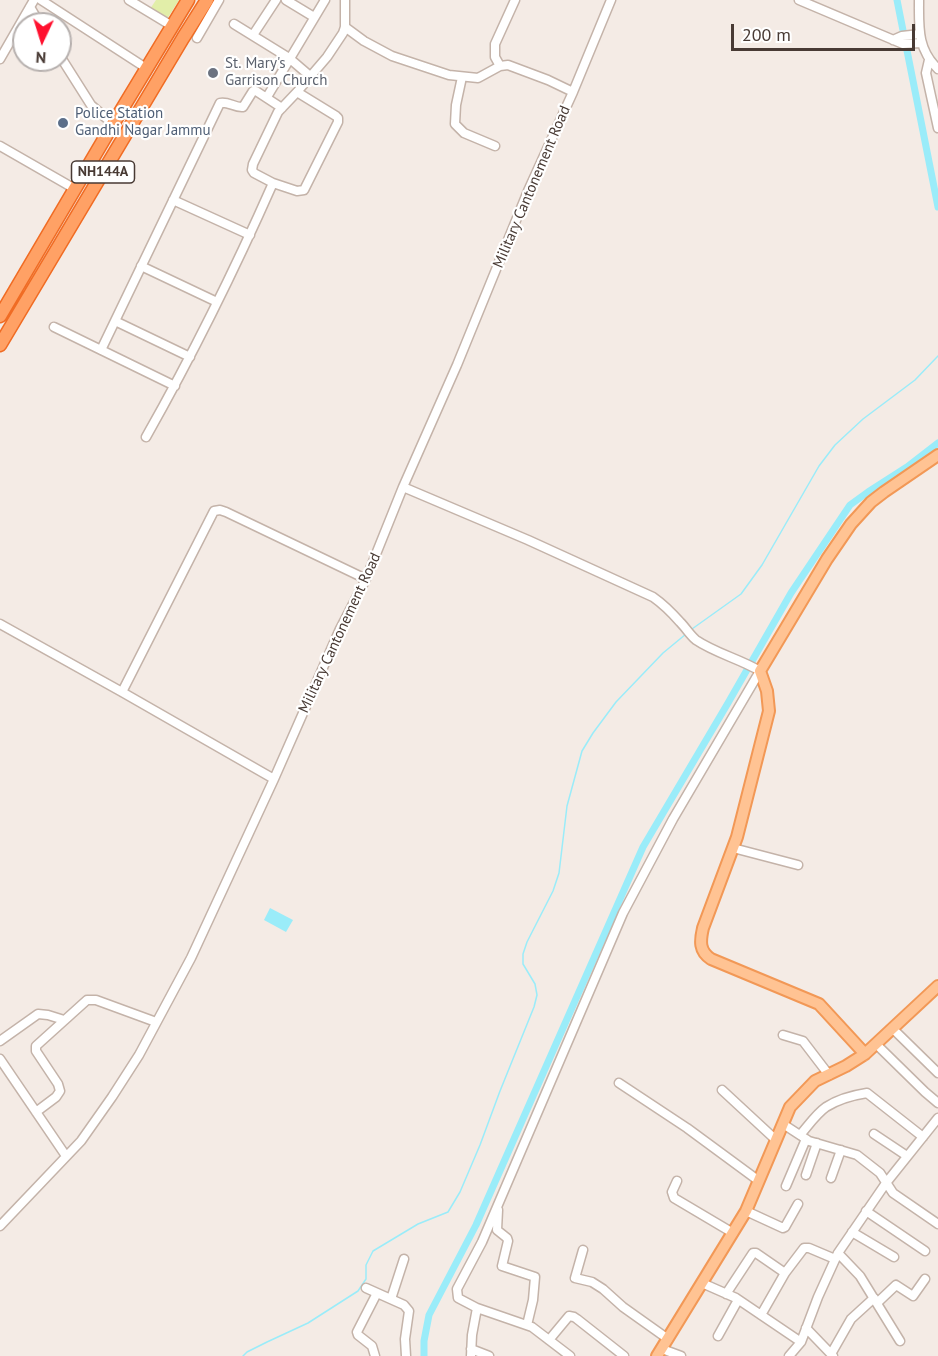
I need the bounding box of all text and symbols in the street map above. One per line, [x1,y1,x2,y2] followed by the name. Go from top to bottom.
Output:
[12,12,72,72] north arrow
[734,12,918,50] scale bar
[742,23,791,46] text: 200 m
[35,48,47,68] text: N
[225,55,327,90] place label: St. Mary's Garrison Church
[206,66,220,80] marker: St. Mary's Garrison Church
[490,103,574,271] street label: Military Cantonement Road
[75,105,211,140] place label: Police Station Gandhi Nagar Jammu
[56,116,70,130] marker: Police Station Gandhi Nagar Jammu
[72,161,134,183] road number: NH144A
[295,550,385,716] street label: Military Cantonement Road

